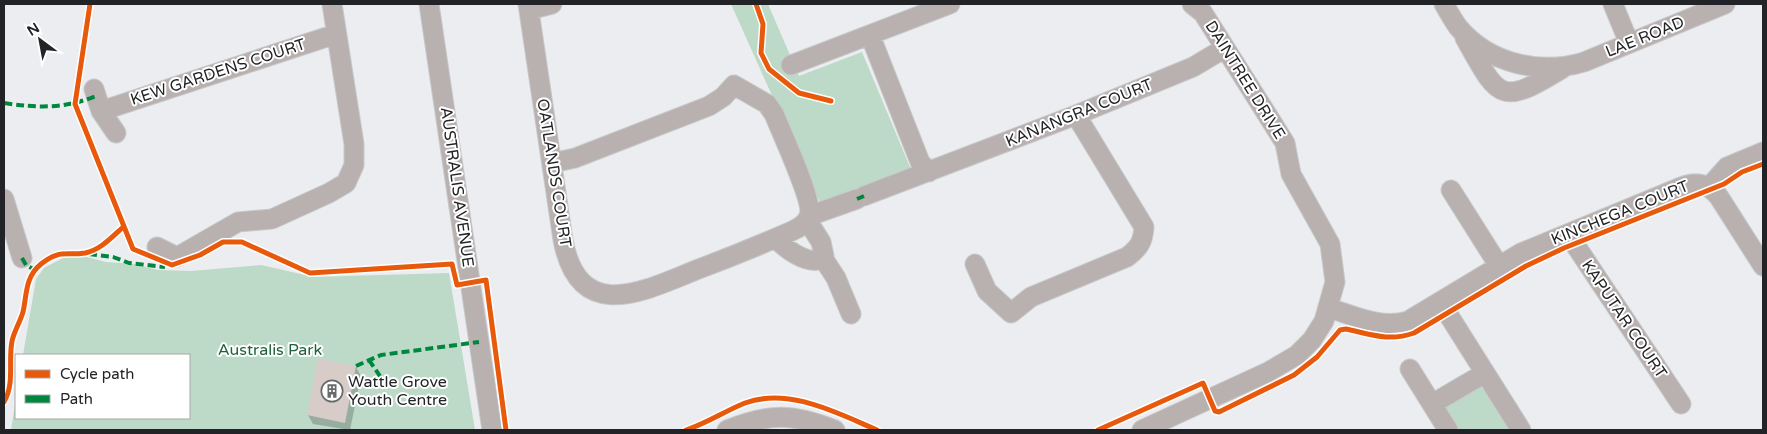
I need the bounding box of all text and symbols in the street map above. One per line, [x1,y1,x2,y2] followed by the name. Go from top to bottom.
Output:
[1603,12,1687,62] street label: LAE ROAD
[15,15,65,65] north arrow
[1200,17,1290,143] street label: DAINTREE DRIVE
[24,19,43,40] text: N
[128,34,308,110] street label: KEW GARDENS COURT
[1003,74,1156,152] street label: KANANGRA COURT
[532,97,576,249] street label: OATLANDS COURT
[436,106,478,268] street label: AUSTRALIS AVENUE
[1548,176,1692,250] street label: KINCHEGA COURT
[1577,256,1671,382] street label: KAPUTAR COURT
[218,340,322,360] park label: Australis Park
[15,354,190,419] legend
[60,365,134,383] text: Cycle path
[348,372,447,410] place label: Wattle Grove Youth Centre
[320,379,344,403] building icon: Wattle Grove Youth Centre
[60,390,93,408] text: Path

